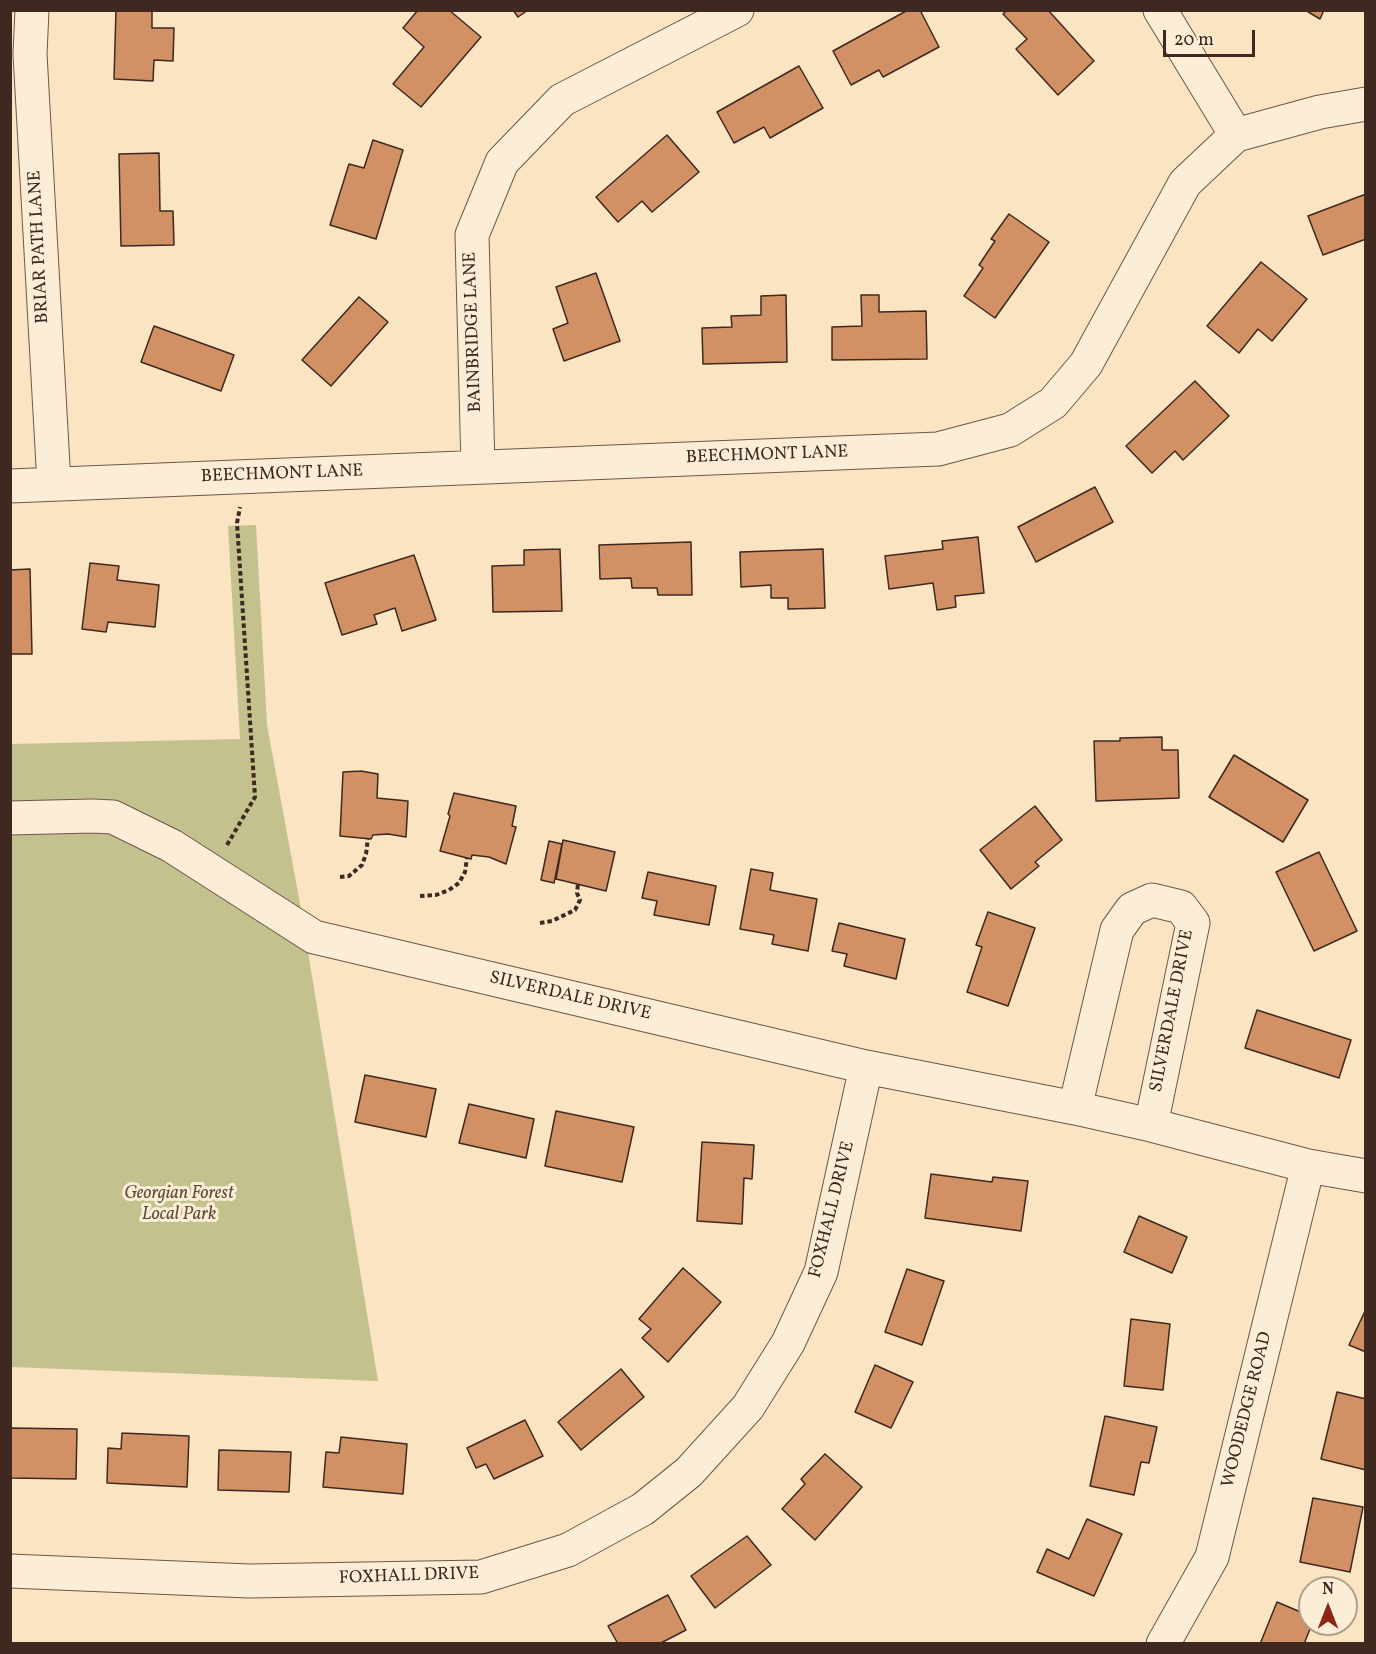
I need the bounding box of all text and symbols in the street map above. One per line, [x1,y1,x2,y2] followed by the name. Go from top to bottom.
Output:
[1166,18,1258,56] scale bar
[1174,28,1214,53] text: 20 m
[25,170,55,324] street label: BRIAR PATH LANE
[460,251,488,413] street label: BAINBRIDGE LANE
[685,442,849,470] street label: BEECHMONT LANE
[200,461,364,489] street label: BEECHMONT LANE
[1147,928,1199,1094] street label: SILVERDALE DRIVE
[487,968,653,1026] street label: SILVERDALE DRIVE
[806,1139,860,1281] street label: FOXHALL DRIVE
[124,1184,234,1226] park label: Georgian Forest Local Park
[1218,1330,1278,1490] street label: WOODEDGE ROAD
[339,1564,479,1590] street label: FOXHALL DRIVE
[1298,1576,1358,1636] north arrow
[1322,1579,1334,1601] text: N

